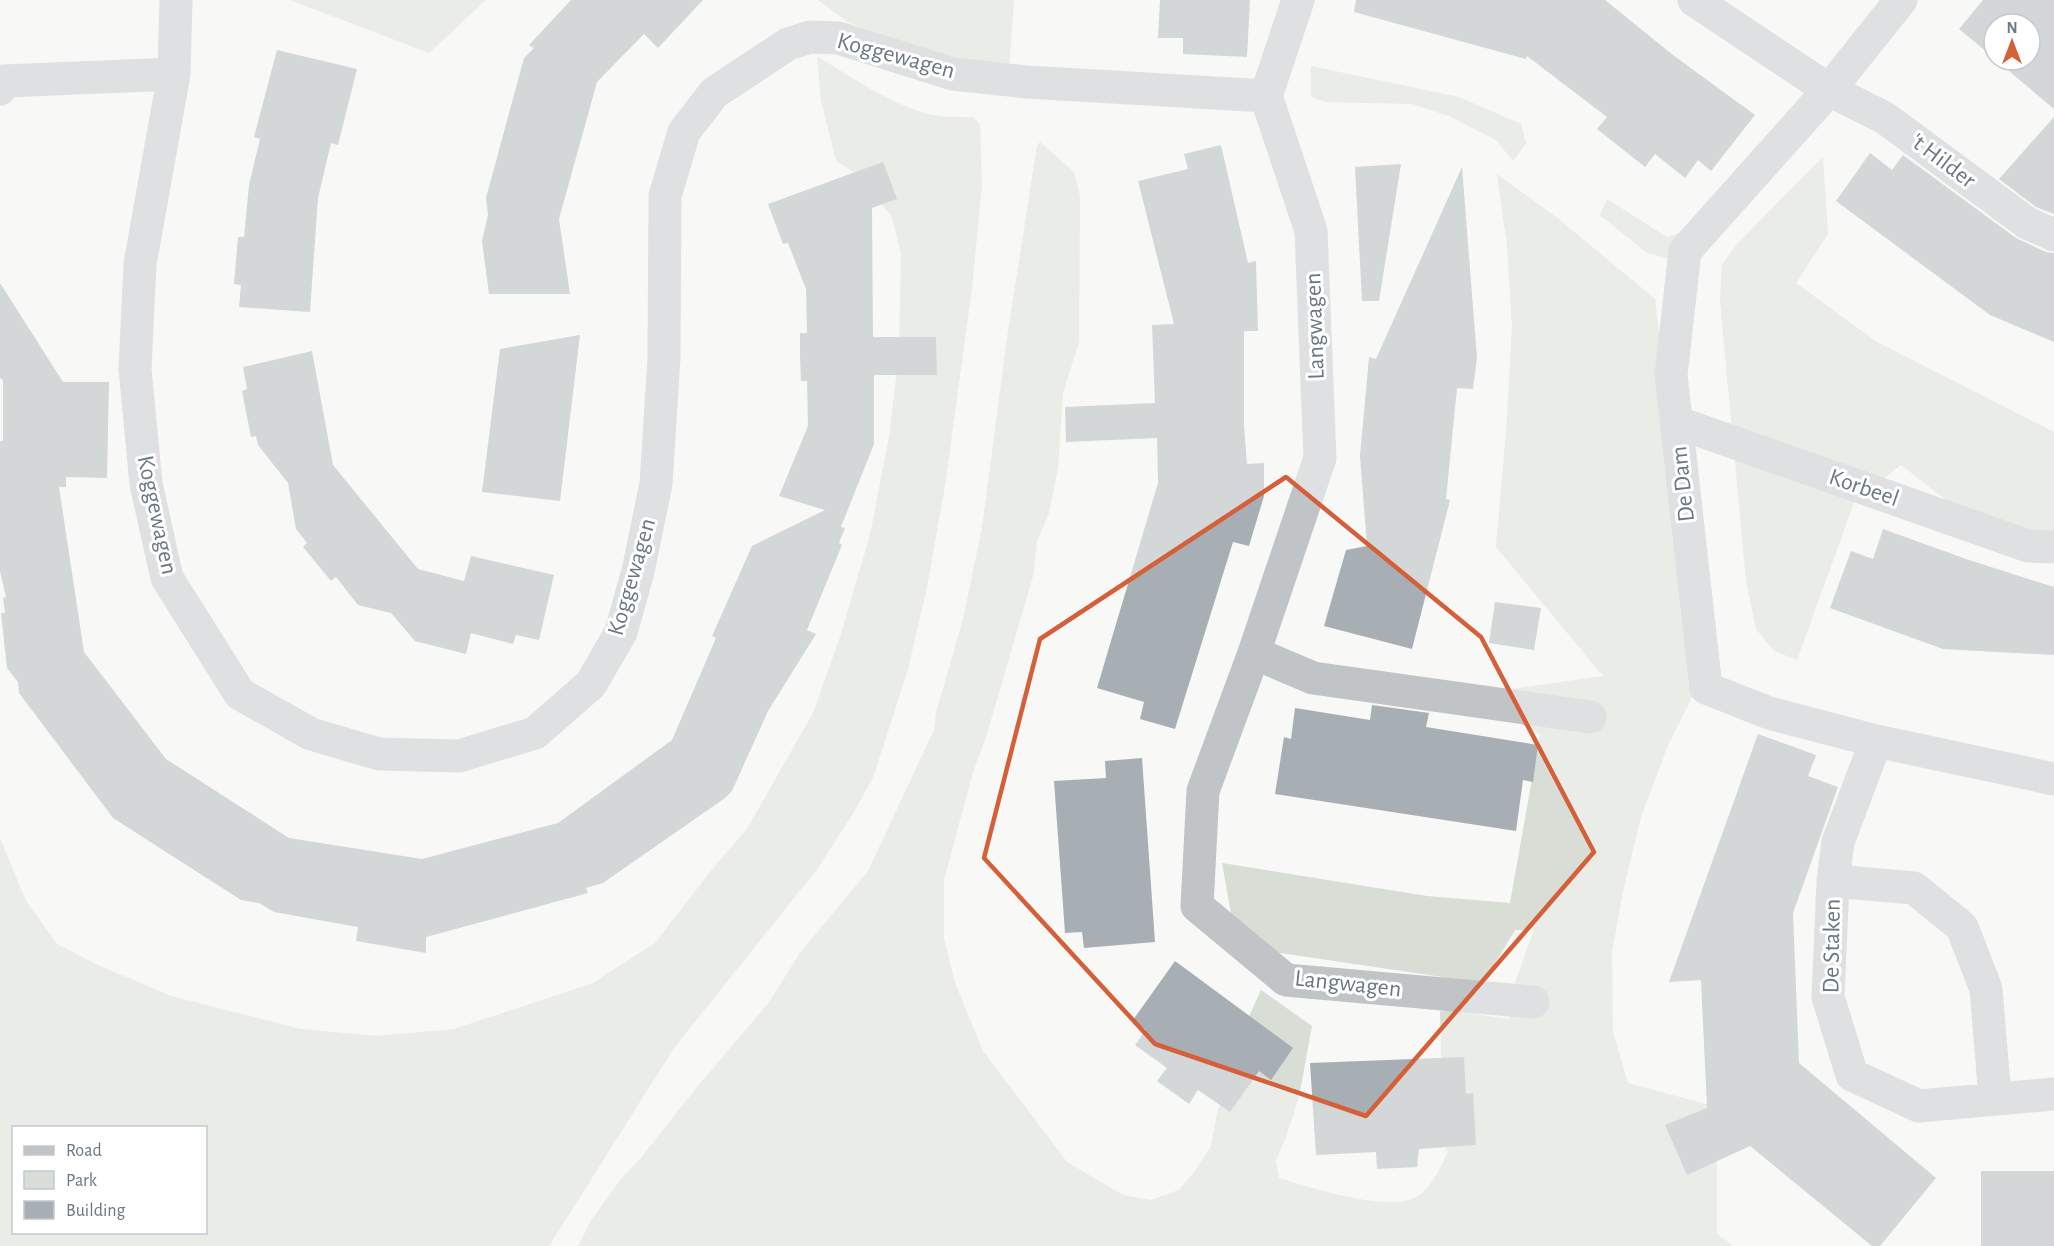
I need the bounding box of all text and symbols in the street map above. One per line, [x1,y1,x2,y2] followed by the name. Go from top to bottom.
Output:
[1982,12,2042,72] north arrow
[2006,20,2018,36] text: N
[835,29,957,83] street label: Koggewagen
[1906,129,1980,193] street label: 't Hilder
[1301,272,1329,380] street label: Langwagen
[1667,445,1699,523] street label: De Dam
[133,453,181,577] street label: Koggewagen
[1826,465,1902,511] street label: Korbeel
[604,516,660,638] street label: Koggewagen
[1819,898,1845,994] street label: De Staken
[1294,966,1402,1002] street label: Langwagen
[12,1126,207,1234] legend
[66,1142,102,1160] text: Road
[66,1172,98,1190] text: Park
[66,1202,126,1220] text: Building

